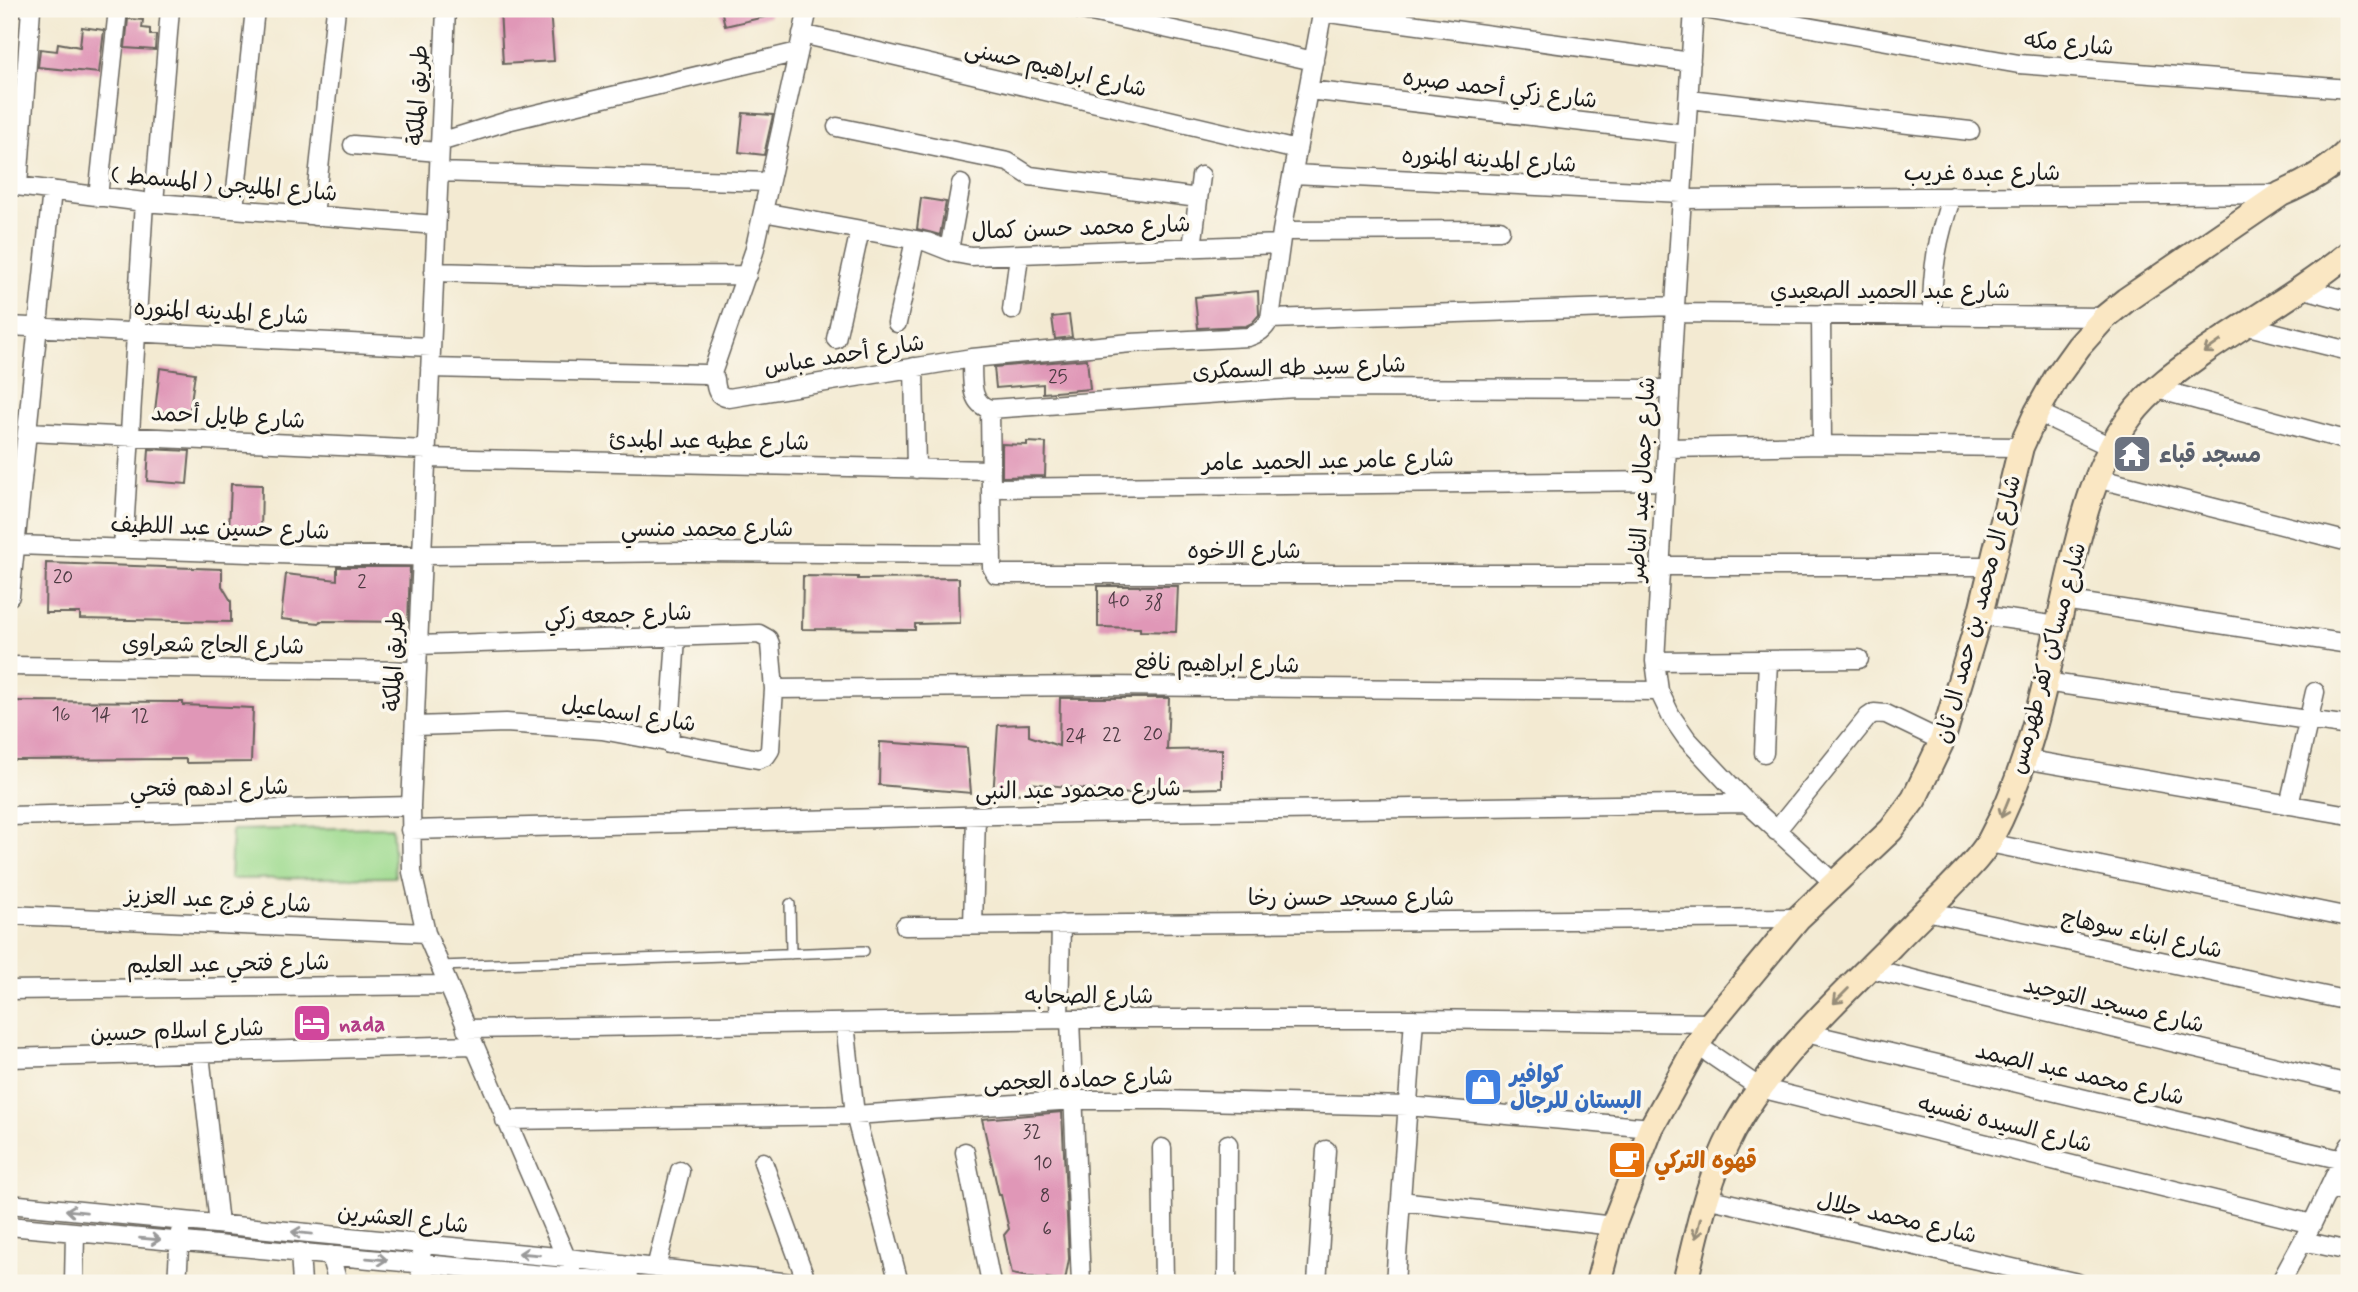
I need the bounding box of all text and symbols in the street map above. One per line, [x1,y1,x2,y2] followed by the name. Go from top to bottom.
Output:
[2023,26,2115,64] street label: شارع مكه
[961,34,1149,106] street label: شارع ابراهيم حسنى
[401,44,437,146] street label: طريق الملكة
[1400,62,1599,121] street label: شارع زكي أحمد صبره
[1401,141,1577,181] street label: شارع المدينه المنوره
[1904,159,2060,189] street label: شارع عبده غريب
[109,160,338,210] street label: شارع المليجى ( المسمط )
[971,210,1191,248] street label: شارع محمد حسن كمال
[1770,277,2010,307] street label: شارع عبد الحميد الصعيدي
[133,293,309,333] street label: شارع المدينه المنوره
[762,328,927,383] street label: شارع أحمد عباس
[2203,340,2222,354] one-way arrow
[1192,350,1406,388] street label: شارع سيد طه السمكرى
[1048,365,1068,390] house number: 25
[1623,376,1663,584] street label: شارع جمال عبد الناصر
[150,398,306,437] street label: شارع طايل أحمد
[609,425,809,459] street label: شارع عطيه عبد المبدئ
[2111,433,2153,475] temple icon: مسجد قباء
[2159,441,2261,471] place label: مسجد قباء
[1200,445,1454,479] street label: شارع عامر عبد الحميد عامر
[1929,472,2029,747] street label: شارع ال محمد بن حمد ال ثان
[110,510,330,548] street label: شارع حسين عبد اللطيف
[621,515,793,549] street label: شارع محمد منسي
[1187,537,1301,567] street label: شارع الاخوه
[2004,539,2094,778] street label: شارع مساكن كفر طهرمس
[53,565,73,590] house number: 20
[357,570,367,595] house number: 2
[1108,589,1130,614] house number: 40
[1144,591,1164,616] house number: 38
[544,598,693,638] street label: شارع جمعه زكي
[378,610,412,712] street label: طريق الملكة
[121,629,304,663] street label: شارع الحاج شعراوى
[1134,649,1300,682] street label: شارع ابراهيم نافع
[559,690,698,740] street label: شارع اسماعيل
[51,702,71,727] house number: 16
[91,703,111,728] house number: 14
[131,704,149,729] house number: 12
[1143,722,1163,747] house number: 20
[1102,723,1122,748] house number: 22
[1066,724,1086,749] house number: 24
[129,773,289,809] street label: شارع ادهم فتحي
[975,774,1181,808] street label: شارع محمود عبد النبى
[1998,797,2011,819] one-way arrow
[122,881,312,921] street label: شارع فرج عبد العزيز
[1248,884,1454,914] street label: شارع مسجد حسن رخا
[2058,903,2225,967] street label: شارع ابناء سوهاج
[126,948,330,986] street label: شارع فتحي عبد العليم
[2020,971,2207,1041] street label: شارع مسجد التوحيد
[1025,982,1153,1012] street label: شارع الصحابه
[1832,988,1849,1005] one-way arrow
[291,1002,333,1044] hotel icon: nada
[339,1010,385,1040] place label: nada
[90,1014,264,1051] street label: شارع اسلام حسين
[1972,1036,2187,1114] street label: شارع محمد عبد الصمد
[1508,1061,1642,1117] place label: كوافير البستان للرجال
[983,1063,1173,1099] street label: شارع حماده العجمى
[1462,1066,1504,1108] shop icon: كوافير البستان للرجال
[1914,1089,2095,1161] street label: شارع السيده نفسيه
[1023,1120,1041,1145] house number: 32
[1606,1139,1648,1181] cafe icon: قهوه التركي
[1654,1147,1757,1181] place label: قهوه التركي
[1033,1151,1053,1176] house number: 10
[1040,1184,1050,1209] house number: 8
[1814,1186,1979,1252] street label: شارع محمد جلال
[336,1198,470,1242] street label: شارع العشرين
[65,1204,88,1217] one-way arrow
[1042,1217,1052,1242] house number: 6
[1691,1217,1704,1239] one-way arrow
[292,1226,314,1239] one-way arrow
[138,1233,161,1246] one-way arrow
[518,1248,541,1261] one-way arrow
[365,1253,387,1266] one-way arrow

